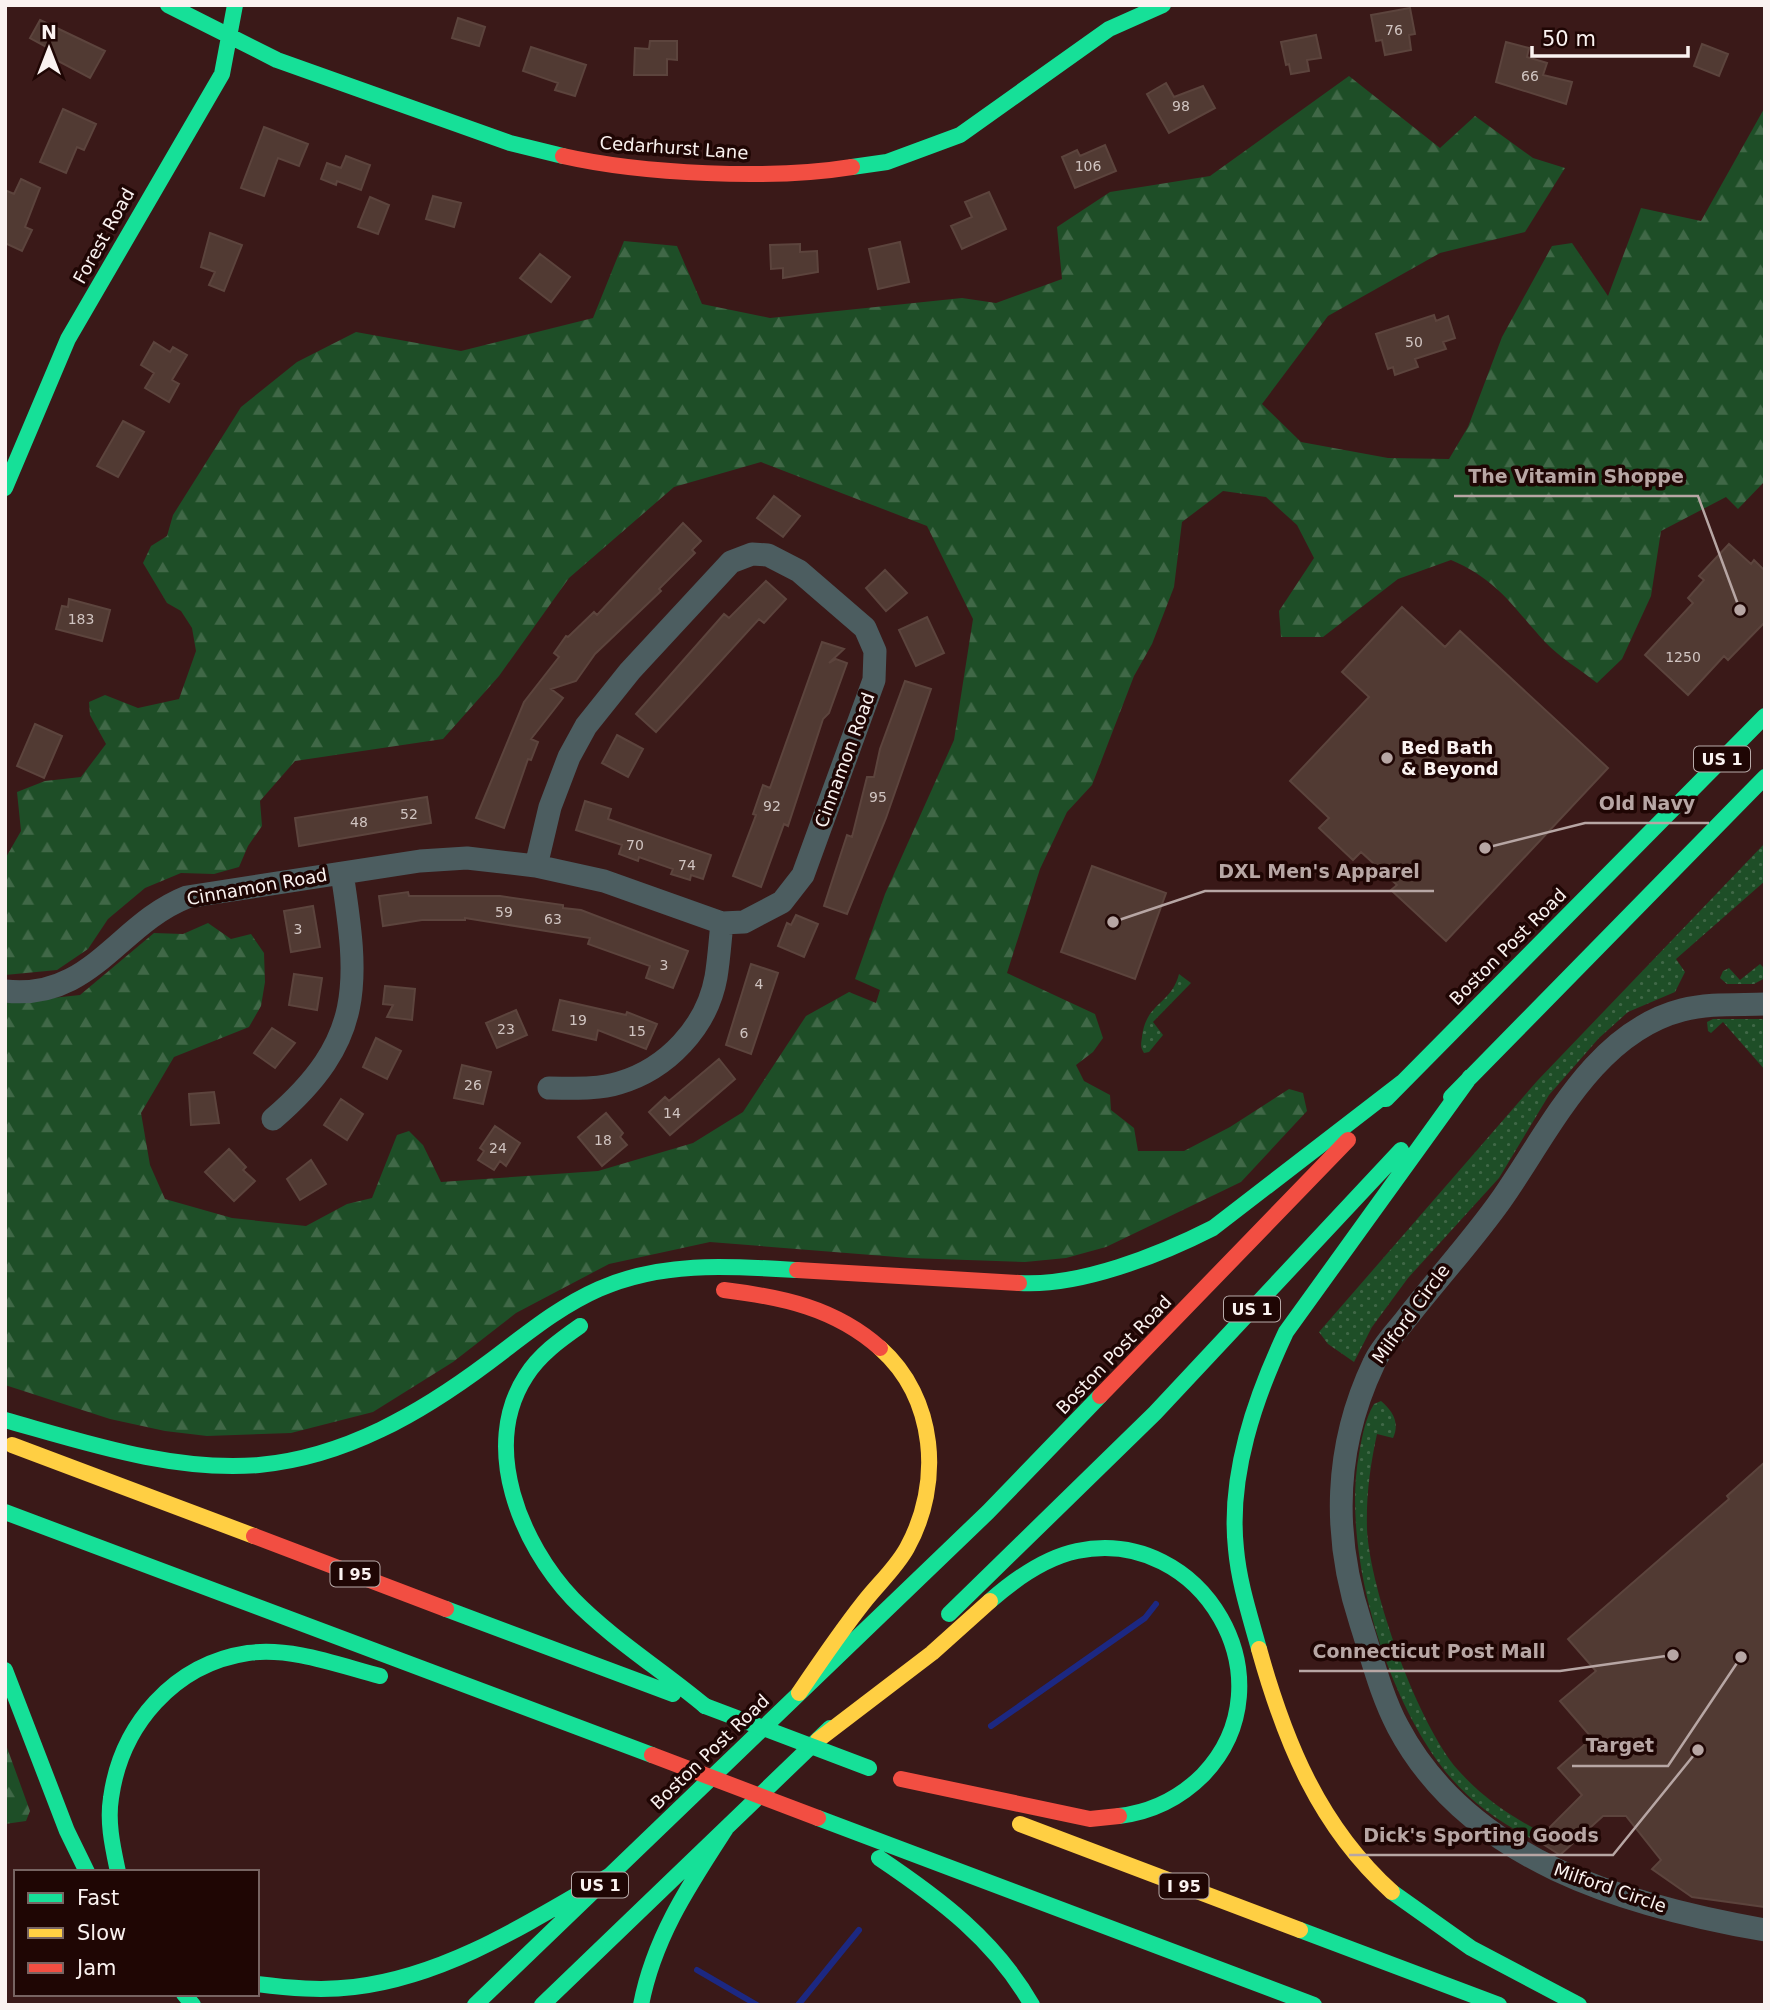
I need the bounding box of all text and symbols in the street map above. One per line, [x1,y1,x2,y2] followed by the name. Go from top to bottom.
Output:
[14,14,84,84] north arrow
[1532,14,1688,58] scale bar
[41,21,57,43] text: N
[1385,22,1403,38] house number: 76
[1542,27,1596,51] text: 50 m
[1521,68,1539,84] house number: 66
[1172,98,1190,114] house number: 98
[599,132,749,163] street label: Cedarhurst Lane
[1075,158,1101,174] house number: 106
[69,184,138,287] street label: Forest Road
[1405,334,1423,350] house number: 50
[1454,456,1698,496] callout: The Vitamin Shoppe
[1468,465,1684,487] text: The Vitamin Shoppe
[68,611,94,627] house number: 183
[1665,649,1701,665] house number: 1250
[810,689,879,830] street label: Cinnamon Road
[1401,737,1499,779] place label: Bed Bath & Beyond
[1694,746,1750,772] road number: US 1
[1379,750,1395,766] marker: Bed Bath & Beyond
[1585,783,1709,823] callout: Old Navy
[869,789,887,805] house number: 95
[1599,792,1696,814] text: Old Navy
[763,798,781,814] house number: 92
[400,806,418,822] house number: 52
[350,814,368,830] house number: 48
[626,837,644,853] house number: 70
[1205,851,1434,891] callout: DXL Men's Apparel
[678,857,696,873] house number: 74
[1218,860,1420,882] text: DXL Men's Apparel
[185,864,329,909] street label: Cinnamon Road
[1445,884,1570,1009] street label: Boston Post Road
[495,904,513,920] house number: 59
[544,911,562,927] house number: 63
[294,921,302,937] house number: 3
[660,957,668,973] house number: 3
[755,976,764,992] house number: 4
[569,1012,587,1028] house number: 19
[497,1021,515,1037] house number: 23
[628,1023,646,1039] house number: 15
[740,1025,749,1041] house number: 6
[464,1077,482,1093] house number: 26
[663,1105,681,1121] house number: 14
[594,1132,612,1148] house number: 18
[489,1140,507,1156] house number: 24
[1368,1260,1454,1367] street label: Milford Circle
[1052,1291,1176,1418] street label: Boston Post Road
[1224,1296,1280,1322] road number: US 1
[330,1562,380,1586] road number: I 95
[1299,1631,1560,1671] callout: Connecticut Post Mall
[1312,1640,1546,1662] text: Connecticut Post Mall
[646,1690,773,1814] street label: Boston Post Road
[1572,1726,1668,1766] callout: Target
[1586,1734,1654,1756] text: Target
[1349,1815,1613,1855] callout: Dick's Sporting Goods
[1363,1824,1599,1846] text: Dick's Sporting Goods
[1551,1858,1669,1917] street label: Milford Circle
[14,1870,259,1996] legend
[572,1872,628,1898] road number: US 1
[1160,1874,1208,1898] road number: I 95
[77,1886,119,1910] text: Fast
[77,1921,126,1945] text: Slow
[75,1956,117,1980] text: Jam

